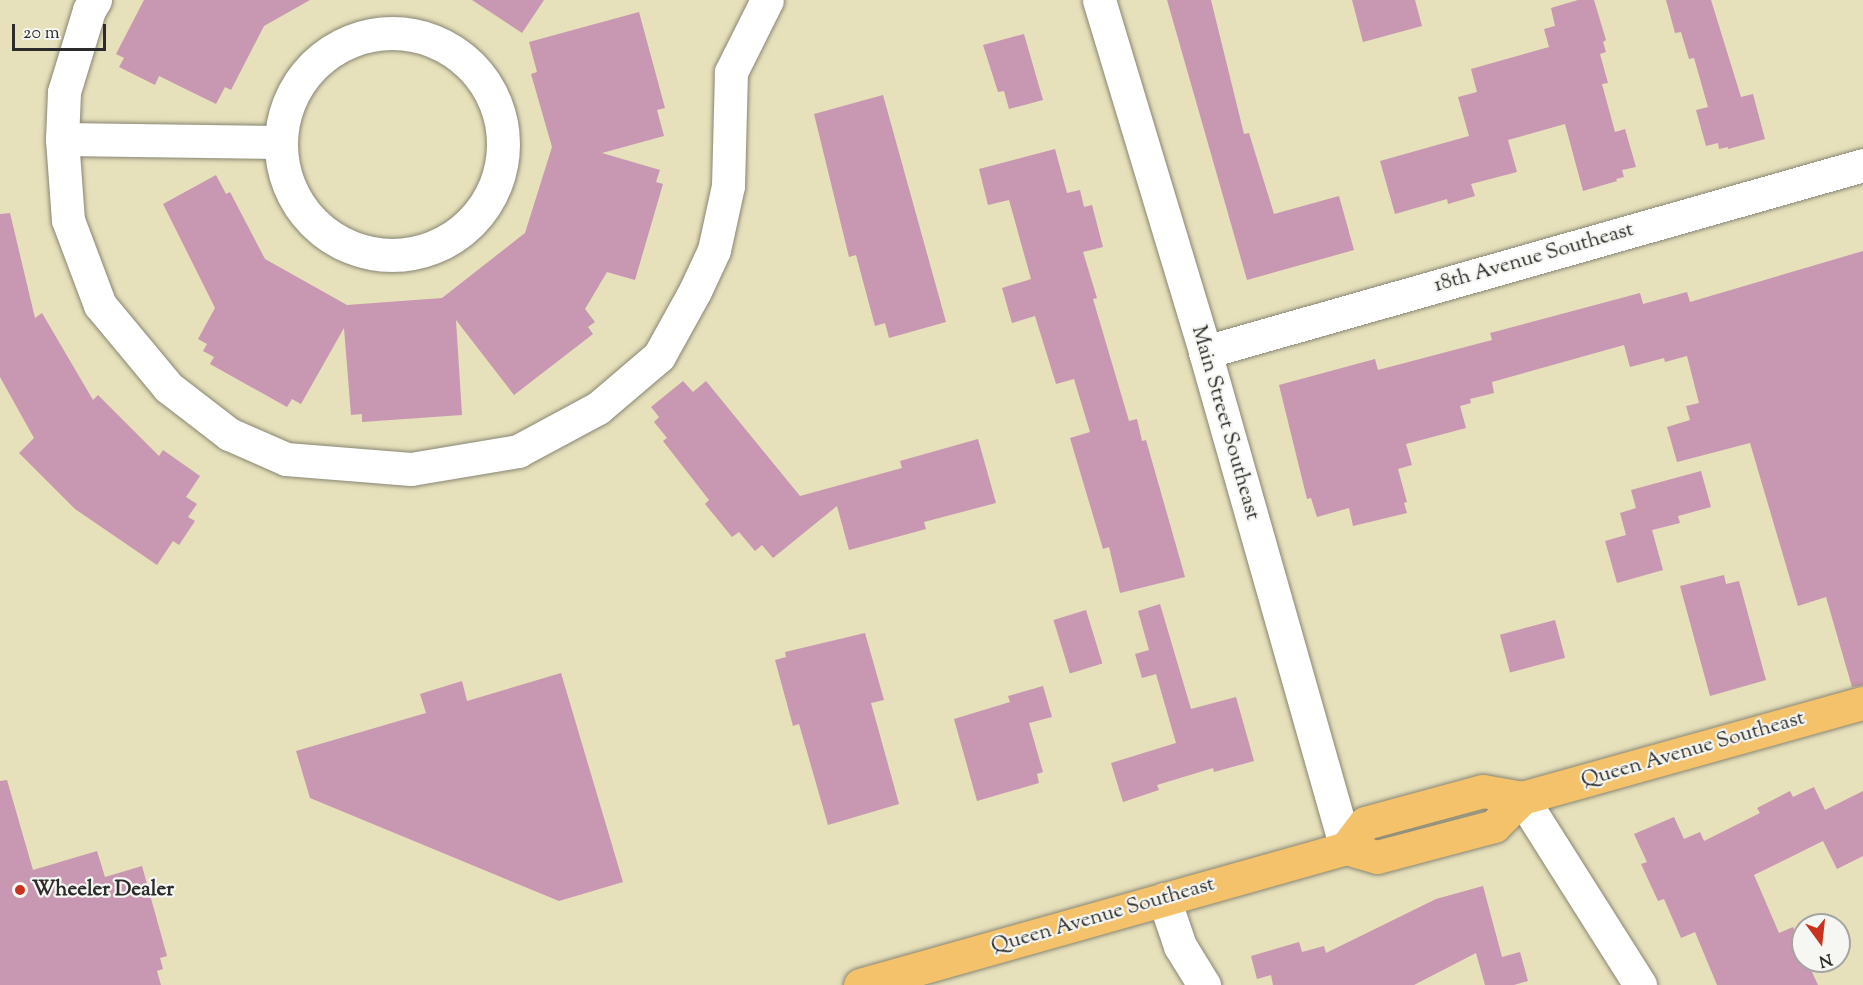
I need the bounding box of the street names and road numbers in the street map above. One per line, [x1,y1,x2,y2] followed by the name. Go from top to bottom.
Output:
[1431,217,1637,299] street label: 18th Avenue Southeast
[1185,323,1265,523] street label: Main Street Southeast
[1578,706,1808,794] street label: Queen Avenue Southeast
[988,872,1218,960] street label: Queen Avenue Southeast

